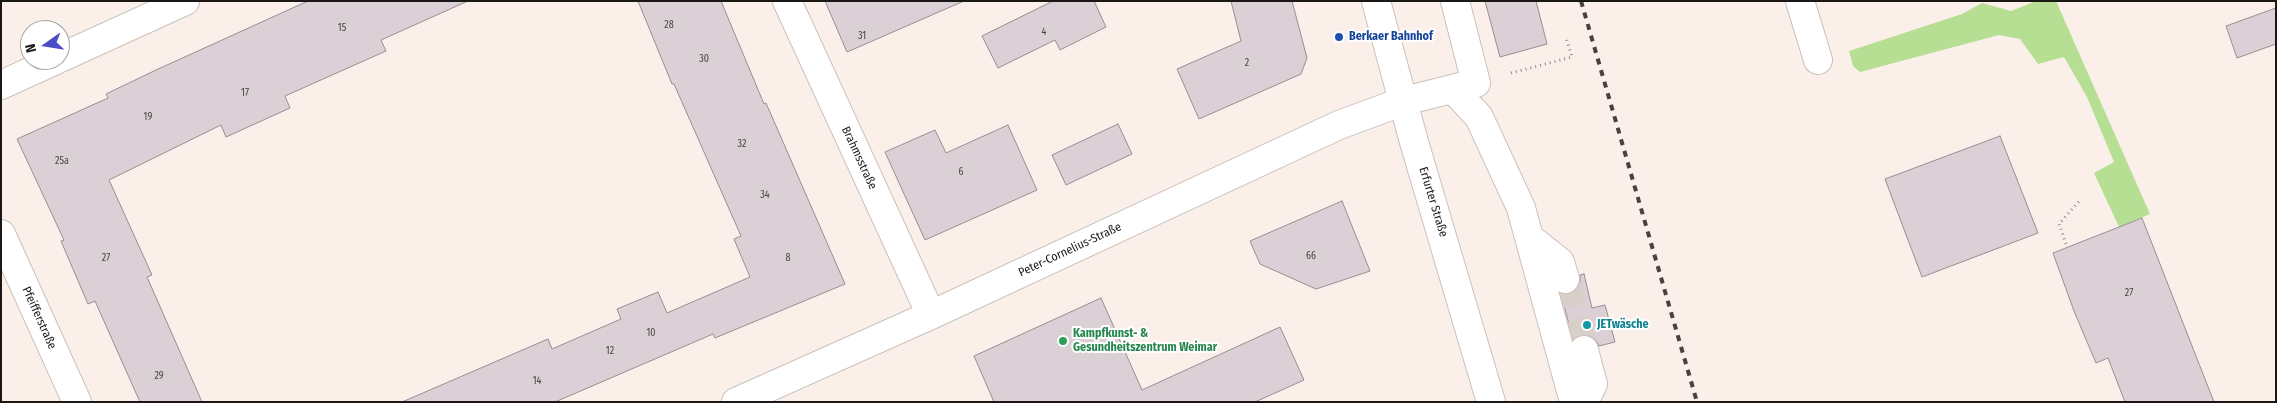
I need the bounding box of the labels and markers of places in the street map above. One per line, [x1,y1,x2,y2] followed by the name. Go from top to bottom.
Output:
[1349,30,1433,44] place label: Berkaer Bahnhof
[1333,31,1345,43] marker: Berkaer Bahnhof
[1597,318,1649,332] place label: JETwäsche
[1581,319,1593,331] marker: JETwäsche
[1073,327,1217,355] place label: Kampfkunst- & Gesundheitszentrum Weimar
[1057,335,1069,347] marker: Kampfkunst- & Gesundheitszentrum Weimar

